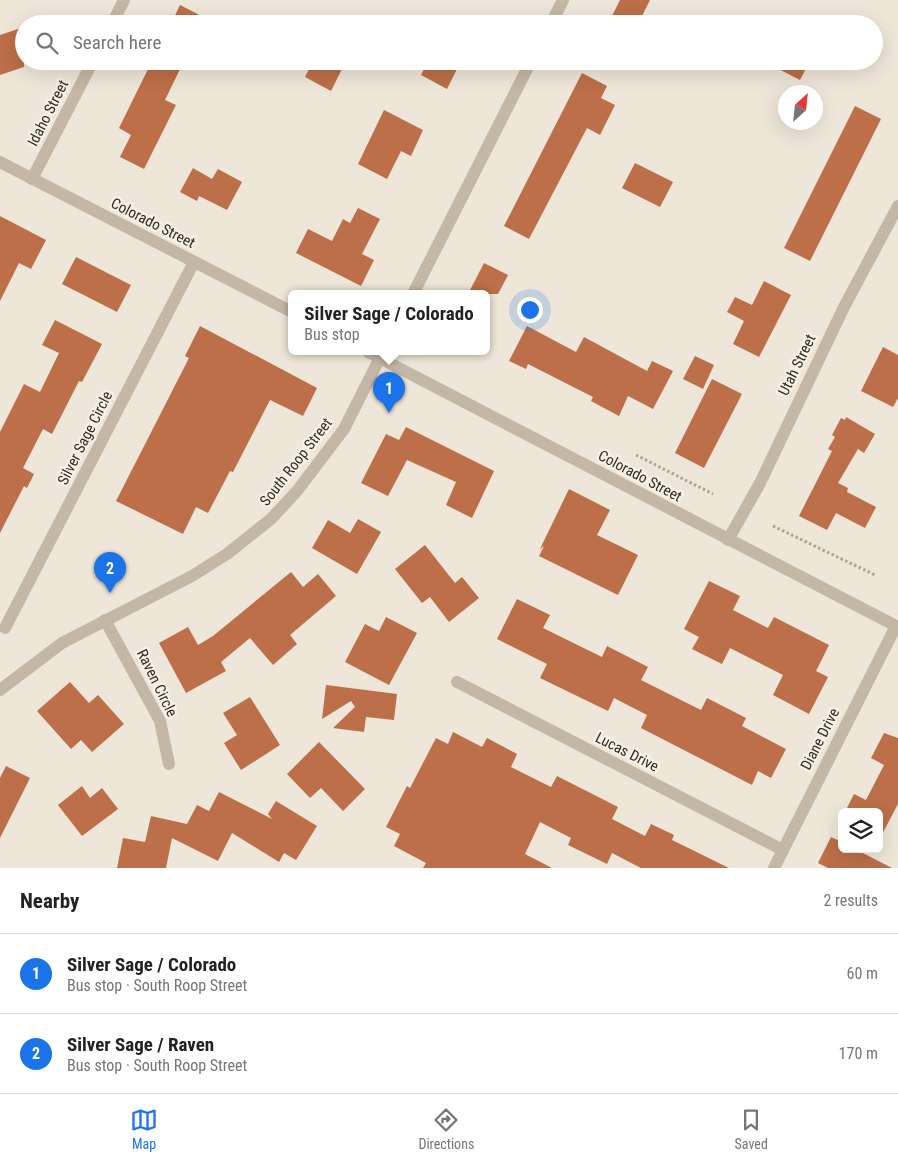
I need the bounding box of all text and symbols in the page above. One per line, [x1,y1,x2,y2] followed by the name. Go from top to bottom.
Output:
[15,15,883,70] search box
[33,29,61,57] icon: search
[73,31,161,54] text: Search here
[24,77,72,149] street label: Idaho Street
[778,85,823,130] north arrow
[108,194,198,252] street label: Colorado Street
[288,290,490,355] popup
[517,297,543,323] your location
[304,302,474,325] text: Silver Sage / Colorado
[304,325,360,344] text: Bus stop
[774,331,820,399] street label: Utah Street
[373,372,405,413] pin: 1
[54,388,116,488] street label: Silver Sage Circle
[256,414,336,510] street label: South Roop Street
[595,446,685,506] street label: Colorado Street
[94,552,126,593] pin: 2
[133,646,181,720] street label: Raven Circle
[797,705,843,773] street label: Diane Drive
[592,728,662,776] street label: Lucas Drive
[838,808,883,853] map controls
[838,808,883,853] button: layers
[20,889,79,913] text: Nearby
[823,891,878,910] text: 2 results
[67,953,236,976] text: Silver Sage / Colorado
[32,964,40,983] text: 1
[846,964,878,983] text: 60 m
[67,976,247,995] text: Bus stop · South Roop Street
[67,1033,214,1056] text: Silver Sage / Raven
[32,1044,40,1063] text: 2
[839,1044,878,1063] text: 170 m
[67,1056,247,1075] text: Bus stop · South Roop Street
[130,1106,158,1152] tab: Map
[418,1106,474,1152] tab: Directions
[735,1106,768,1152] tab: Saved

